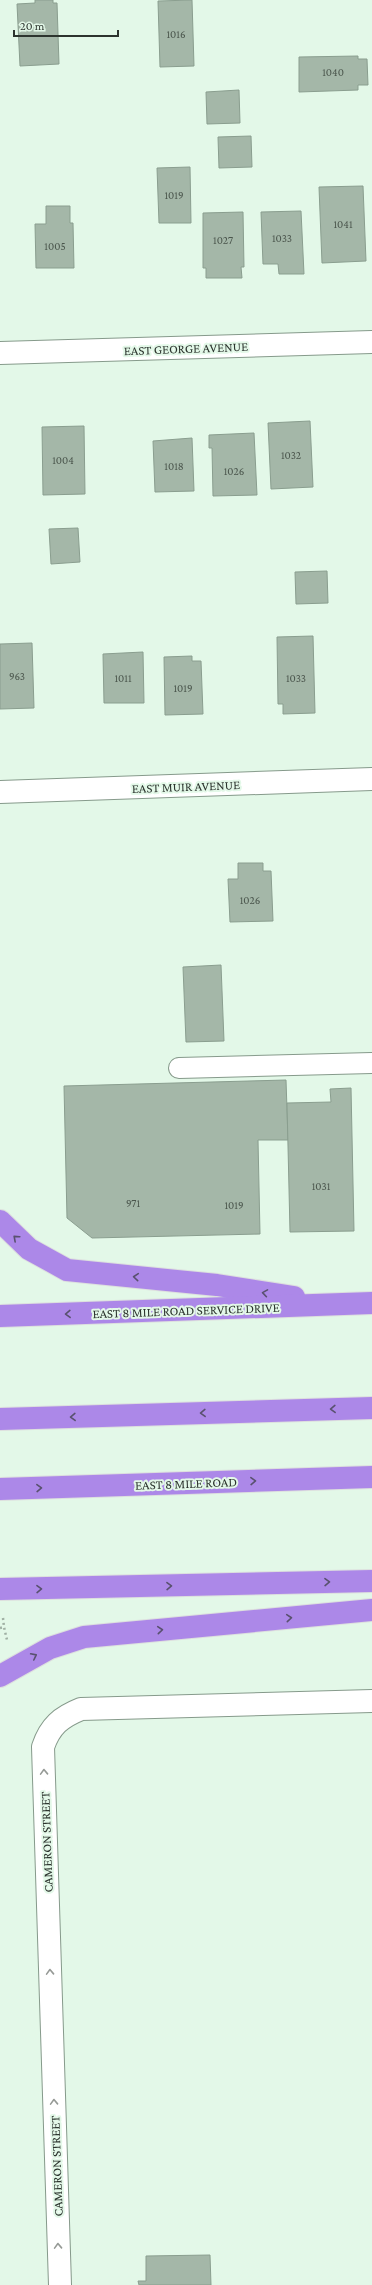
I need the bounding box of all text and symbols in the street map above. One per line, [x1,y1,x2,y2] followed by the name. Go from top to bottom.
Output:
[14,12,118,38] scale bar
[20,19,45,33] text: 20 m
[166,28,186,40] house number: 1016
[322,66,344,78] house number: 1040
[164,189,184,201] house number: 1019
[333,218,353,230] house number: 1041
[272,232,292,244] house number: 1033
[213,234,233,246] house number: 1027
[44,240,66,252] house number: 1005
[124,339,248,358] street label: EAST GEORGE AVENUE
[281,449,301,461] house number: 1032
[52,454,74,466] house number: 1004
[164,460,184,472] house number: 1018
[224,465,244,477] house number: 1026
[9,670,25,682] house number: 963
[114,672,132,684] house number: 1011
[286,672,306,684] house number: 1033
[173,682,193,694] house number: 1019
[132,777,240,796] street label: EAST MUIR AVENUE
[240,894,260,906] house number: 1026
[312,1180,331,1192] house number: 1031
[126,1197,140,1209] house number: 971
[224,1199,244,1211] house number: 1019
[13,1235,21,1243] one-way arrow
[133,1273,139,1282] one-way arrow
[262,1289,268,1297] one-way arrow
[92,1300,280,1321] street label: EAST 8 MILE ROAD SERVICE DRIVE
[65,1310,71,1318] one-way arrow
[330,1405,336,1413] one-way arrow
[200,1409,206,1417] one-way arrow
[70,1412,76,1421] one-way arrow
[135,1474,237,1493] street label: EAST 8 MILE ROAD
[250,1477,256,1485] one-way arrow
[36,1483,42,1492] one-way arrow
[324,1577,330,1586] one-way arrow
[166,1581,172,1590] one-way arrow
[36,1584,42,1593] one-way arrow
[286,1614,292,1623] one-way arrow
[157,1626,163,1635] one-way arrow
[29,1653,37,1661] one-way arrow
[40,1769,48,1775] one-way arrow
[37,1791,56,1893] street label: CAMERON STREET
[46,1969,54,1975] one-way arrow
[50,2099,58,2105] one-way arrow
[47,2115,66,2217] street label: CAMERON STREET
[54,2243,63,2249] one-way arrow

